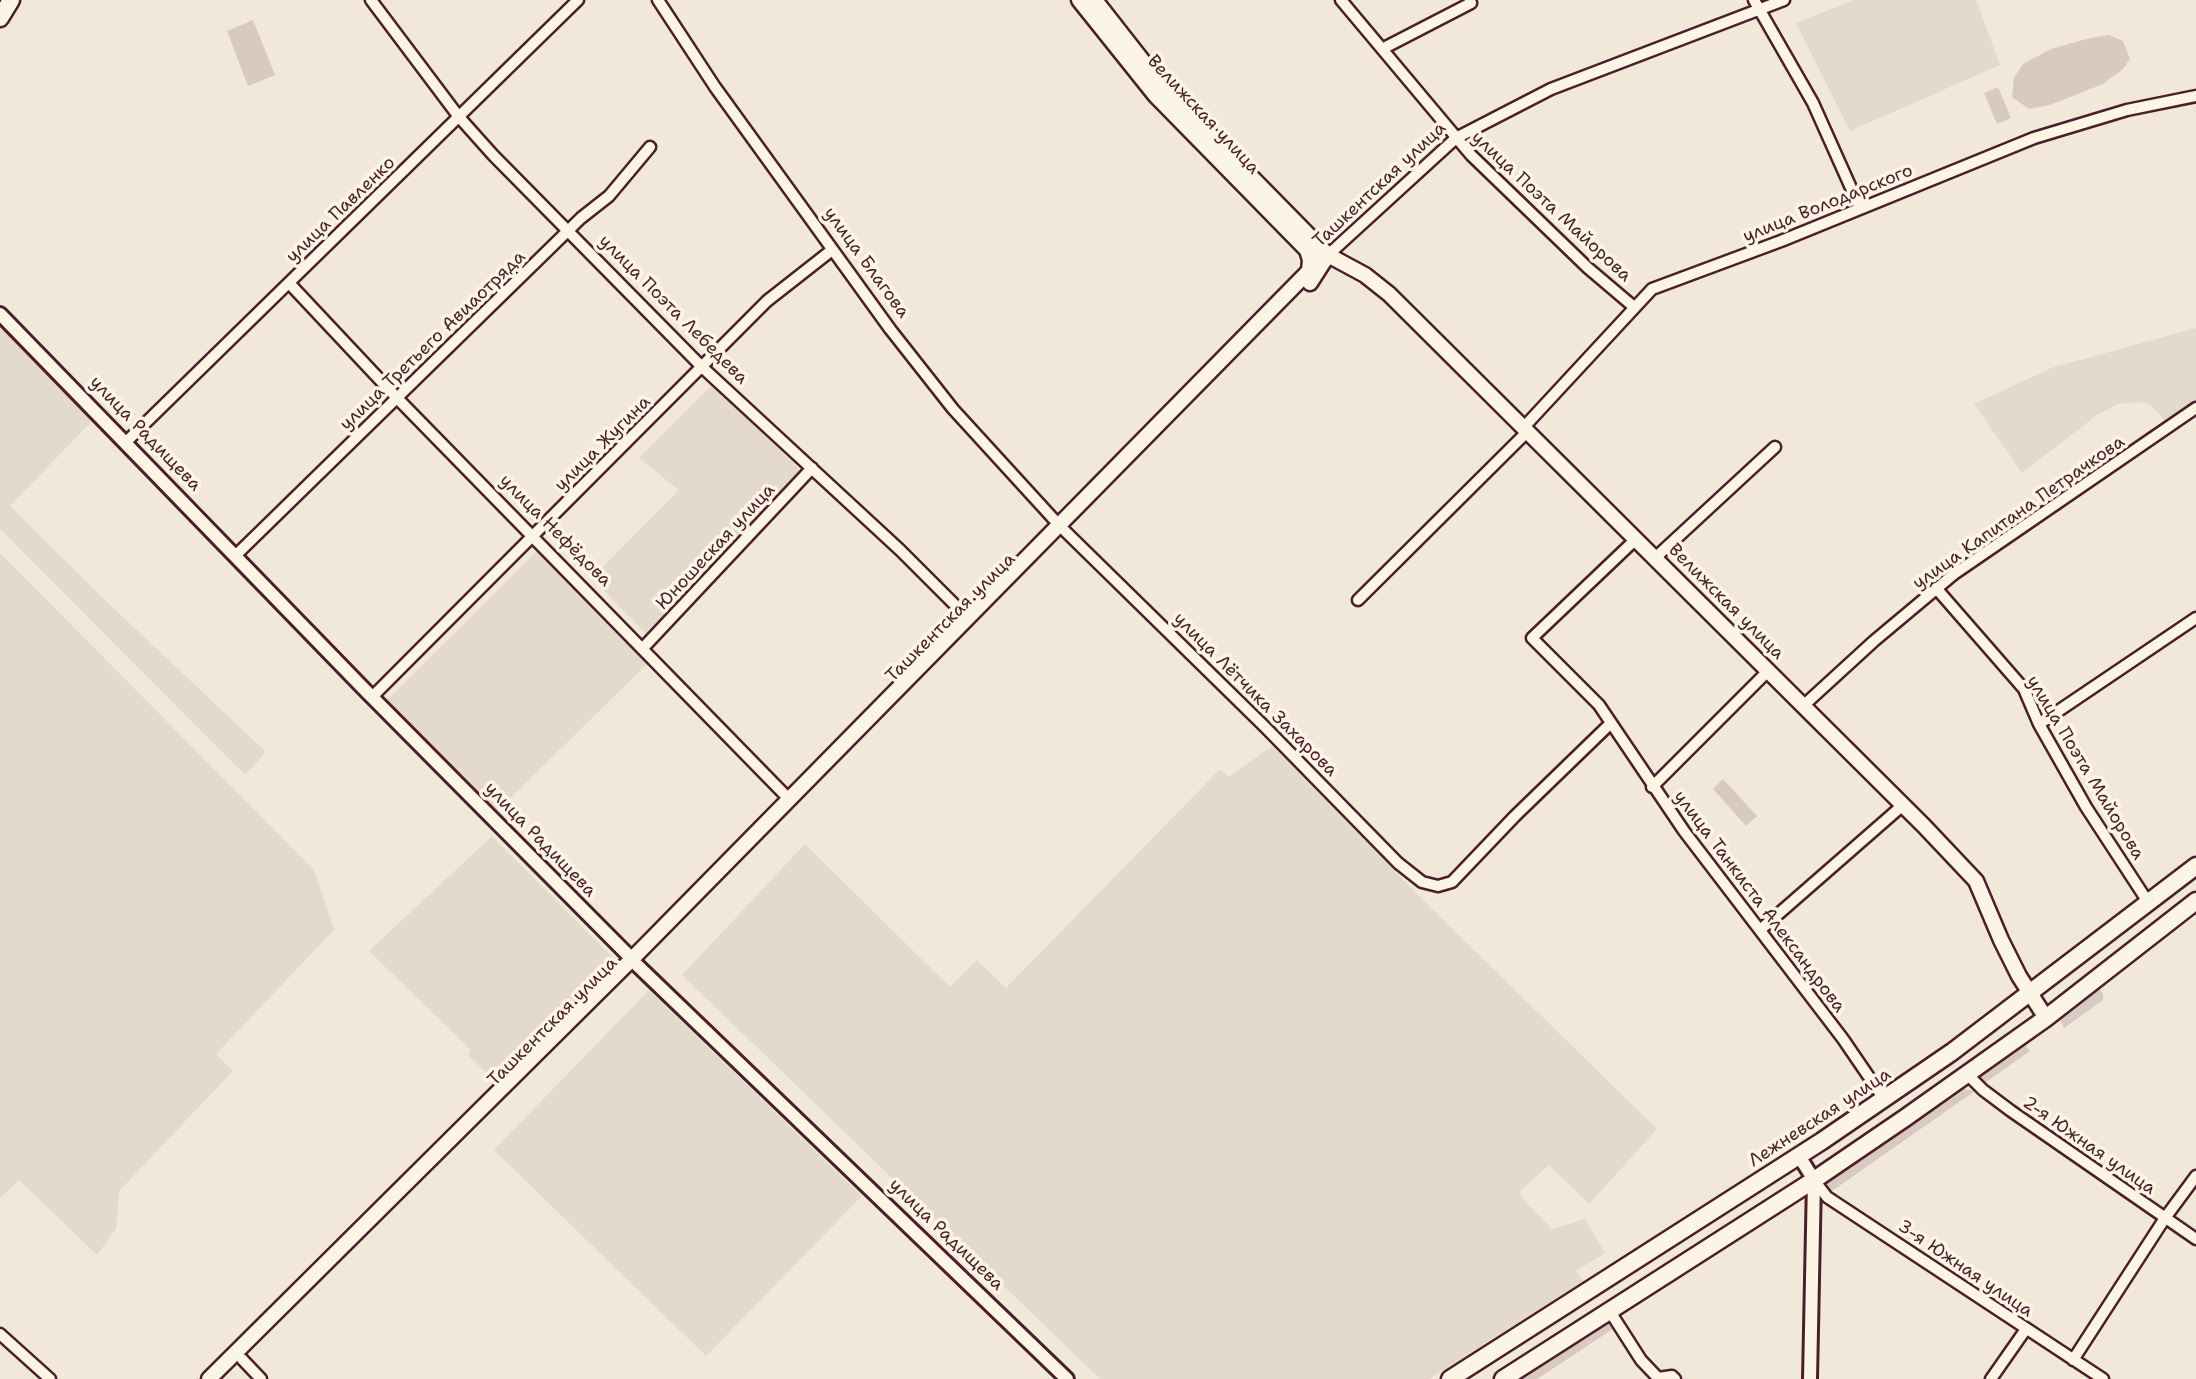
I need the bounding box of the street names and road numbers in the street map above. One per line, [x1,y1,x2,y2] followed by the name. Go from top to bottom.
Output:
[1142,51,1264,179] street label: Велижская улица
[1309,118,1451,252] street label: Ташкентская улица
[1466,127,1636,287] street label: улица Поэта Майорова
[282,152,400,268] street label: улица Павленко
[1740,160,1916,248] street label: улица Володарского
[818,203,914,323] street label: улица Благова
[594,231,752,389] street label: улица Поэта Лебедева
[336,247,530,435] street label: улица Третьего Авиаотряда
[85,372,205,496] street label: улица Радищева
[551,392,655,496] street label: улица Жугина
[1909,431,2129,595] street label: улица Капитана Петрачкова
[494,470,616,592] street label: улица Нефёдова
[652,480,780,614] street label: Юношеская улица
[1664,540,1788,664] street label: Велижская улица
[882,549,1020,687] street label: Ташкентская улица
[1168,608,1342,782] street label: улица Лётчика Захарова
[2021,672,2149,864] street label: улица Поэта Майорова
[480,778,600,902] street label: улица Радищева
[1668,787,1850,1017] street label: улица Танкиста Александрова
[484,953,622,1091] street label: Ташкентская улица
[1745,1064,1895,1172] street label: Лежневская улица
[2018,1092,2160,1200] street label: 2-я Южная улица
[884,1175,1008,1295] street label: улица Радищева
[1893,1216,2037,1322] street label: 3-я Южная улица

